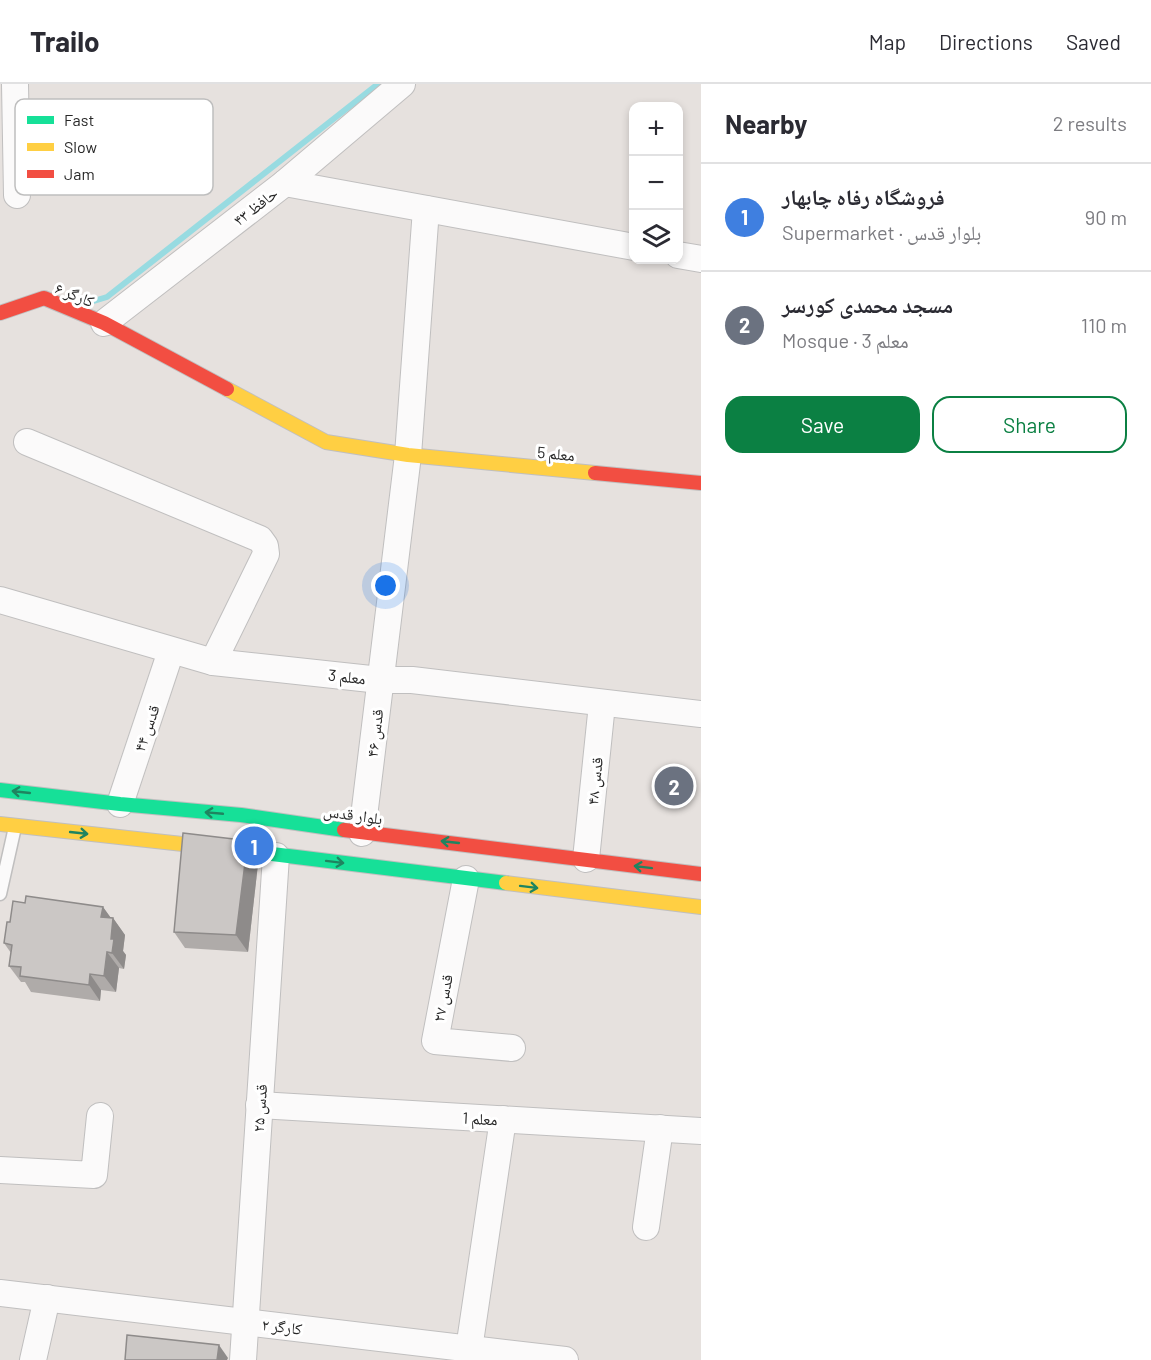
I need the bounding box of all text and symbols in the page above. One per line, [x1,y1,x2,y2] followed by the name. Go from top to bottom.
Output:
[30,24,100,58] text: Trailo
[869,29,906,54] text: Map
[939,29,1033,54] text: Directions
[1066,29,1121,54] text: Saved
[15,99,213,195] legend
[629,102,683,264] map controls
[629,102,683,156] button: +
[725,108,807,139] text: Nearby
[64,110,94,129] text: Fast
[1053,111,1127,135] text: 2 results
[64,137,97,156] text: Slow
[629,156,683,210] button: −
[64,164,95,183] text: Jam
[229,183,281,229] street label: حافظ ۴۳
[782,183,945,209] text: فروشگاه رفاه چابهار
[741,205,748,229] text: 1
[1085,205,1127,229] text: 90 m
[629,210,683,264] button: layers
[782,220,981,244] text: Supermarket · بلوار قدس
[52,278,98,311] street label: کارگر ۶
[782,291,953,317] text: مسجد محمدی کورسر
[739,313,750,337] text: 2
[1081,313,1127,337] text: 110 m
[782,328,909,352] text: Mosque · معلم 3
[725,396,920,453] button: Save
[932,396,1127,453] button: Share
[536,442,576,466] street label: معلم 5
[371,571,400,600] your location
[327,665,367,689] street label: معلم 3
[129,702,165,754] street label: قدس ۴۴
[362,708,388,758] street label: قدس ۴۶
[582,756,608,806] street label: قدس ۴۸
[654,764,694,808] pin: 2
[11,786,31,797] one-way arrow
[322,800,384,830] street label: بلوار قدس
[205,807,225,818] one-way arrow
[234,824,274,868] pin: 1
[69,828,88,839] one-way arrow
[440,836,460,847] one-way arrow
[325,857,345,868] one-way arrow
[634,861,653,872] one-way arrow
[518,882,538,893] one-way arrow
[428,973,458,1024] street label: قدس ۲۷
[248,1083,272,1133] street label: قدس ۲۵
[462,1108,498,1130] street label: معلم 1
[261,1314,304,1339] street label: کارگر ۲

